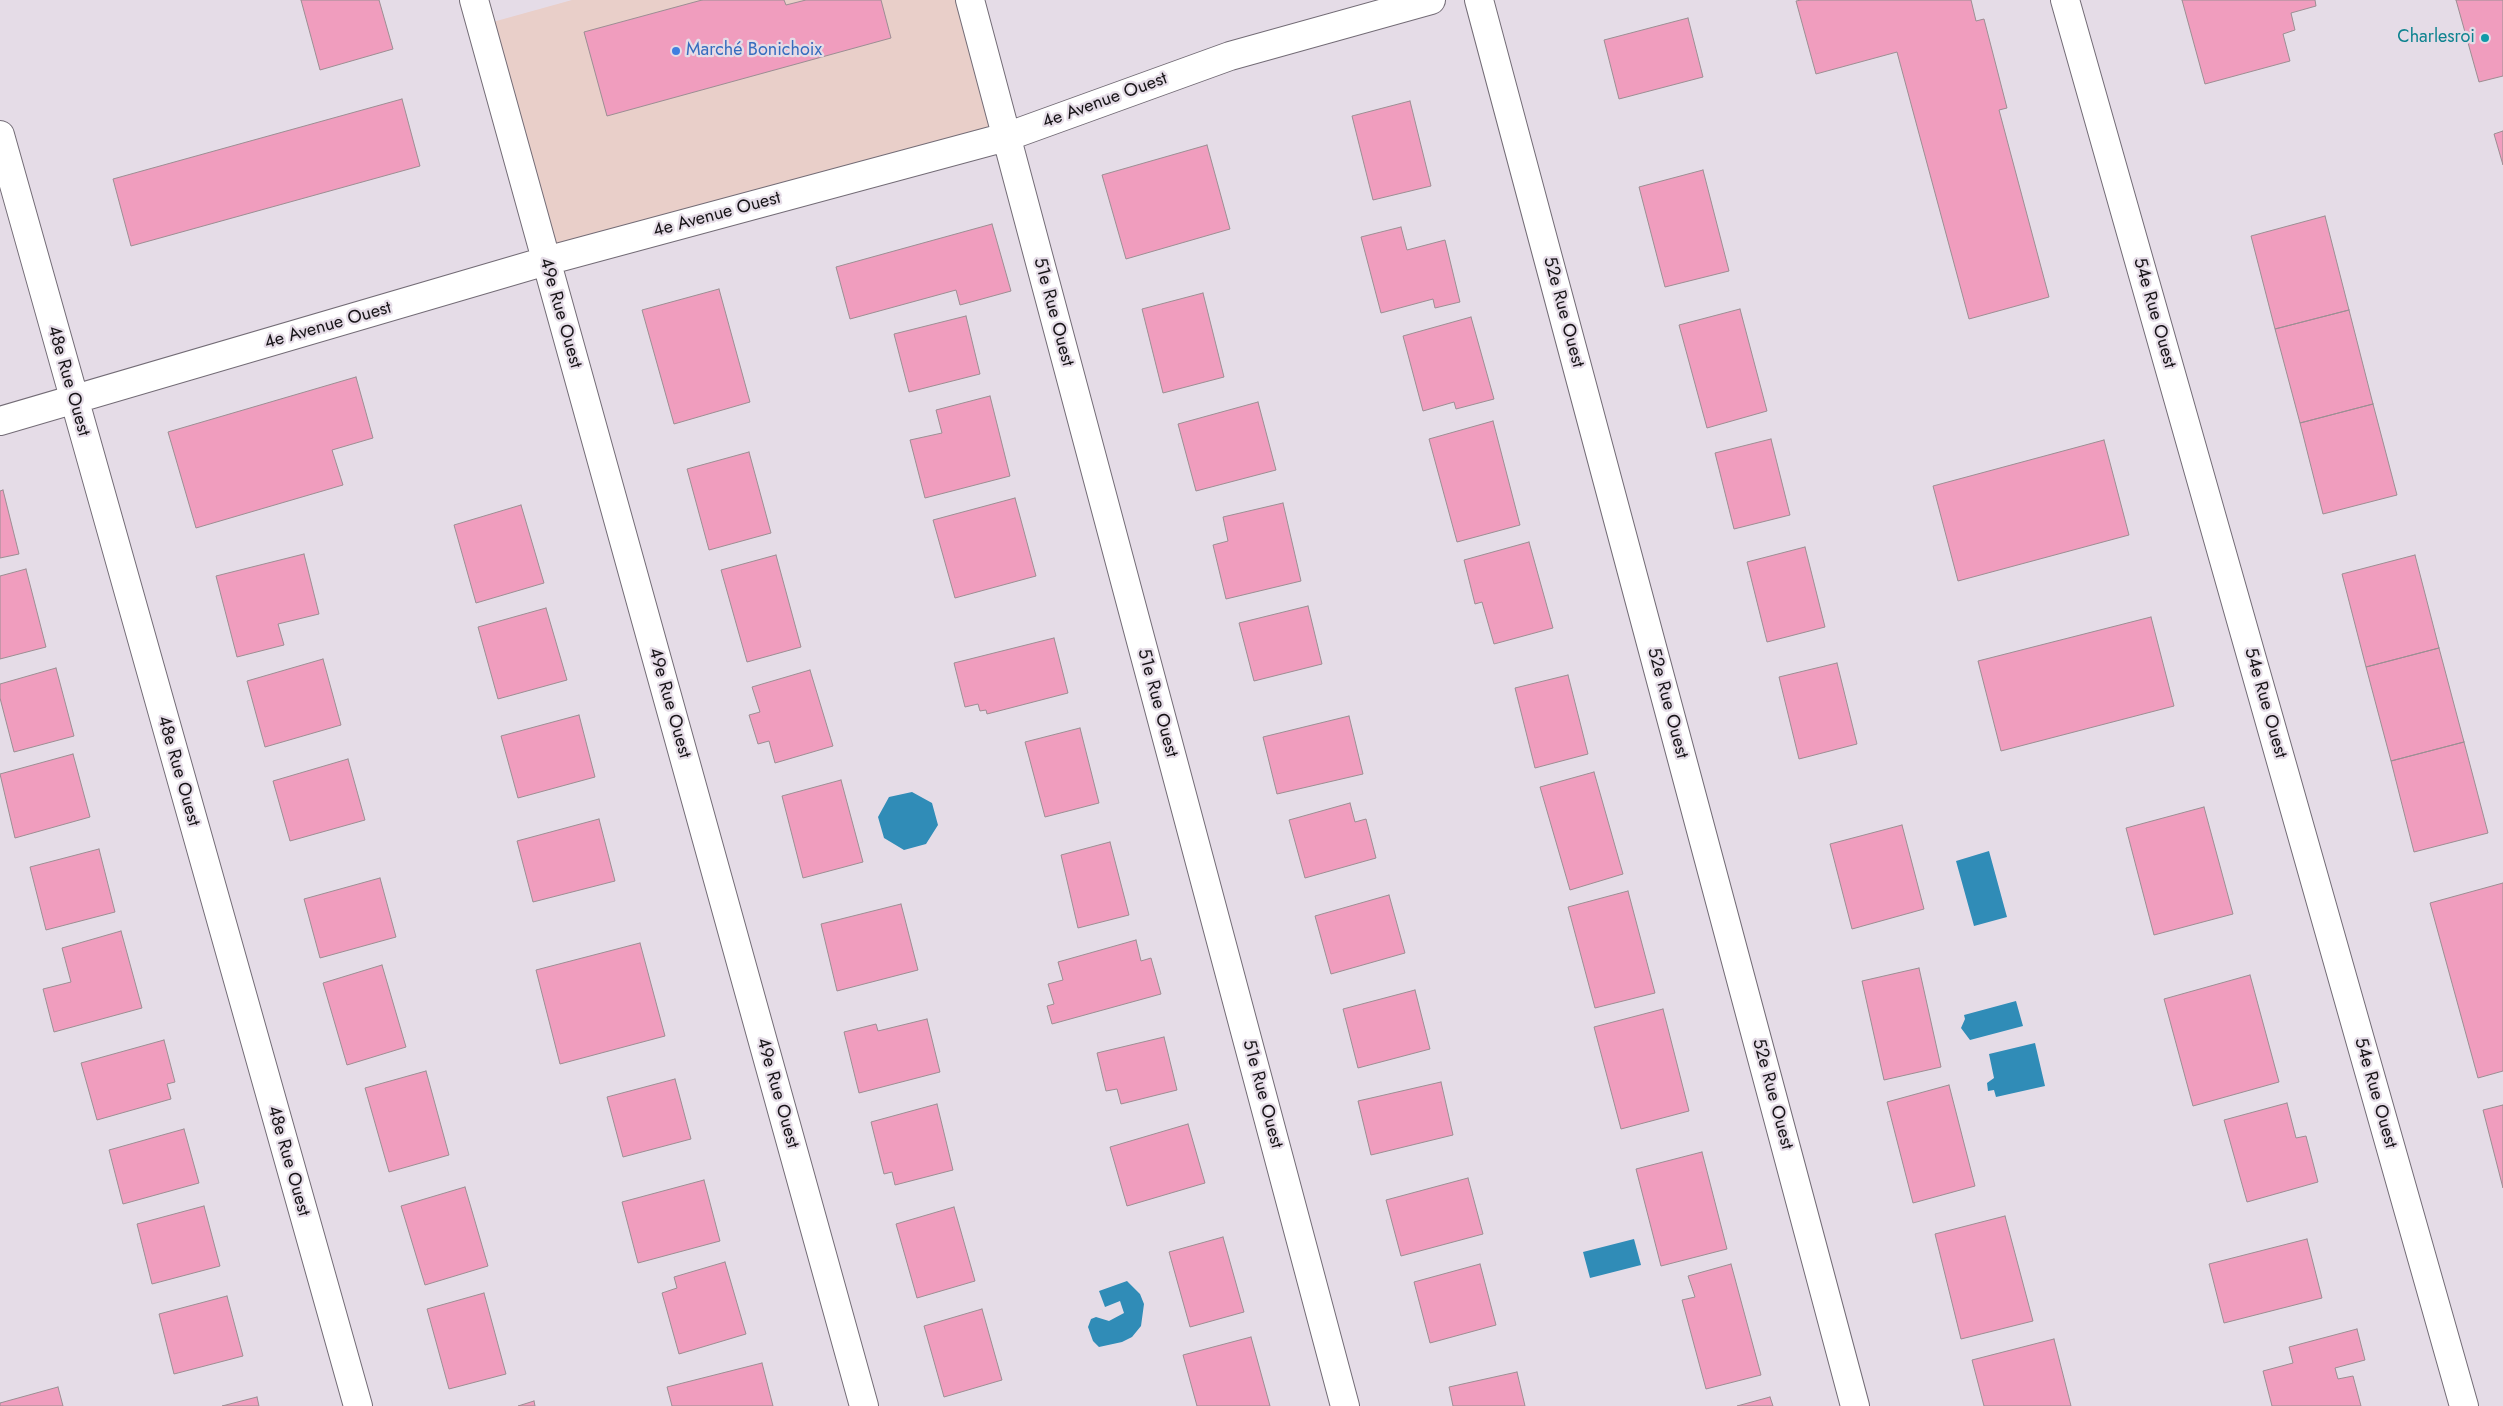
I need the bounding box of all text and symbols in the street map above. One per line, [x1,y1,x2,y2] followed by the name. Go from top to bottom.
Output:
[2397,27,2475,49] place label: Charlesroi
[2479,32,2491,44] marker: Charlesroi
[686,40,822,62] place label: Marché Bonichoix
[670,45,682,57] marker: Marché Bonichoix
[1040,68,1170,134] street label: 4e Avenue Ouest
[651,188,783,242] street label: 4e Avenue Ouest
[1538,254,1588,370] street label: 52e Rue Ouest
[534,255,586,371] street label: 49e Rue Ouest
[1028,255,1078,369] street label: 51e Rue Ouest
[2128,255,2180,371] street label: 54e Rue Ouest
[262,298,394,354] street label: 4e Avenue Ouest
[42,323,94,439] street label: 48e Rue Ouest
[643,645,695,761] street label: 49e Rue Ouest
[1642,645,1692,761] street label: 52e Rue Ouest
[2239,645,2291,761] street label: 54e Rue Ouest
[1132,646,1182,760] street label: 51e Rue Ouest
[152,713,204,829] street label: 48e Rue Ouest
[751,1035,803,1151] street label: 49e Rue Ouest
[2349,1035,2401,1151] street label: 54e Rue Ouest
[1747,1036,1797,1152] street label: 52e Rue Ouest
[1237,1037,1287,1151] street label: 51e Rue Ouest
[262,1103,314,1219] street label: 48e Rue Ouest

